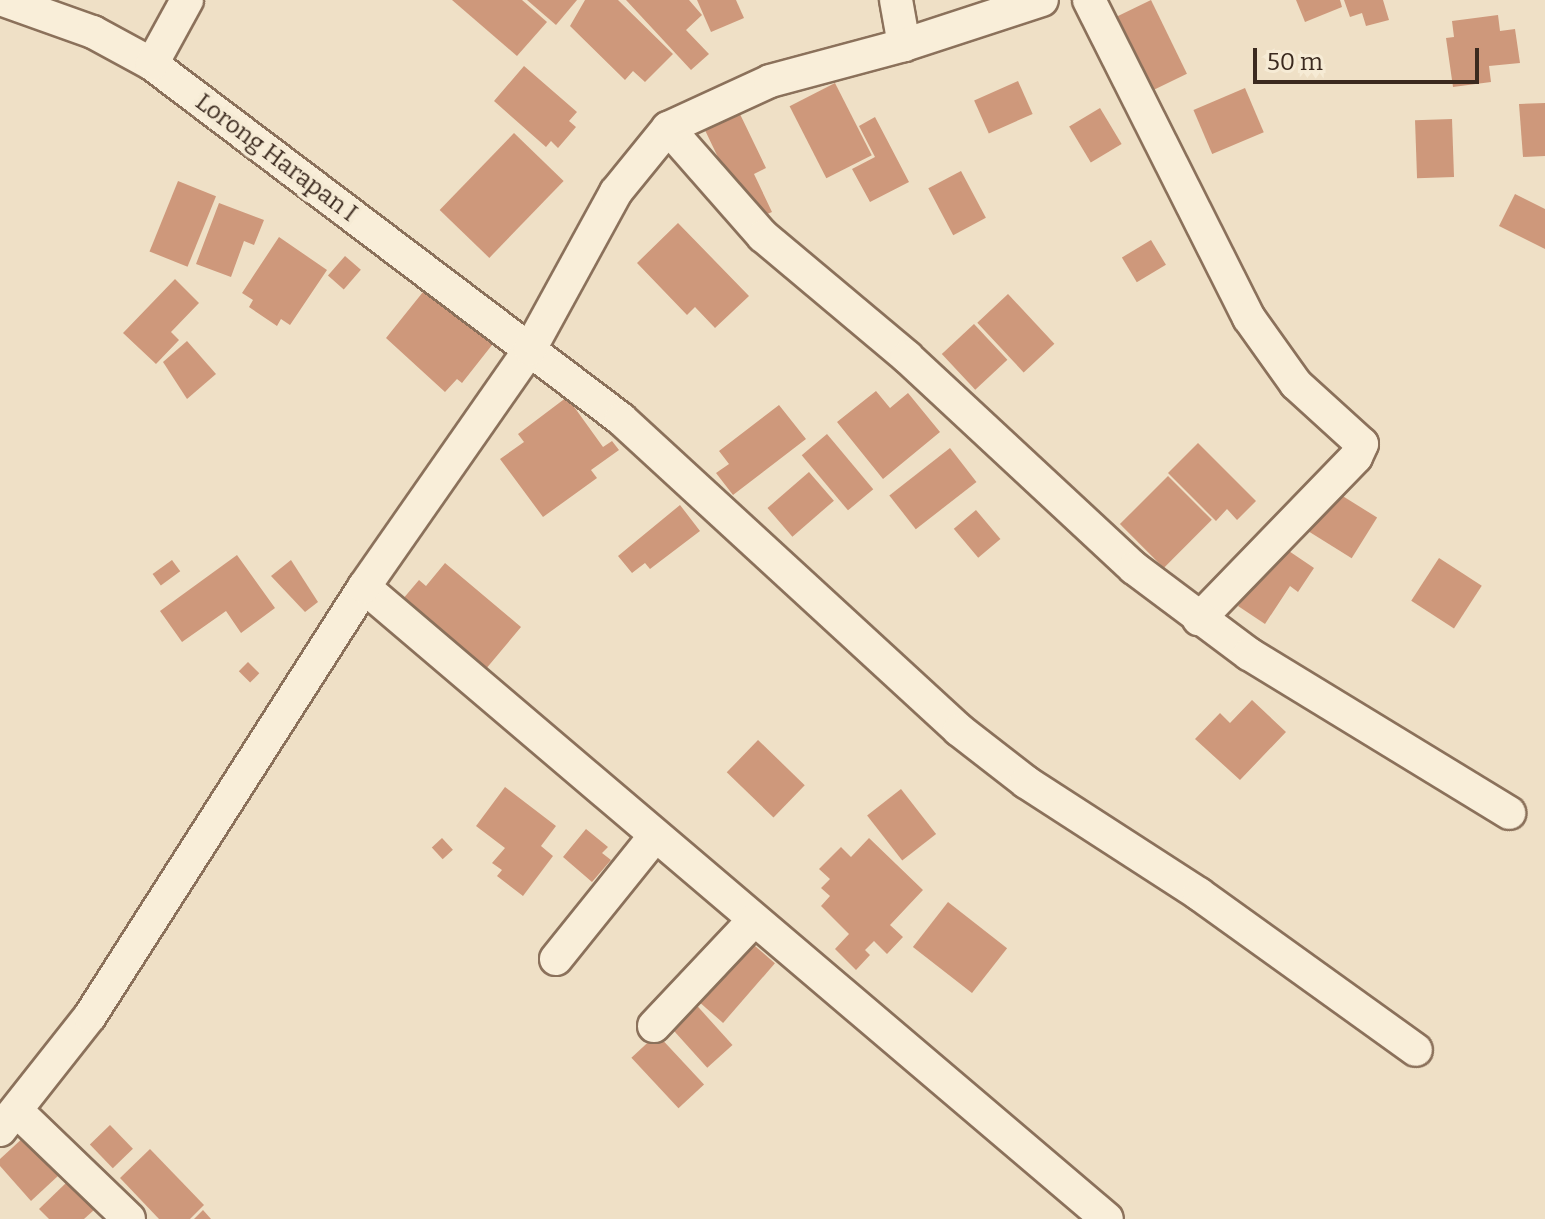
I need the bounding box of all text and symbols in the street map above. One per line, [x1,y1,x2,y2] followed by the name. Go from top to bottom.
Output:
[1257,32,1483,82] scale bar
[1267,48,1323,76] text: 50 m
[190,88,362,228] street label: Lorong Harapan I

